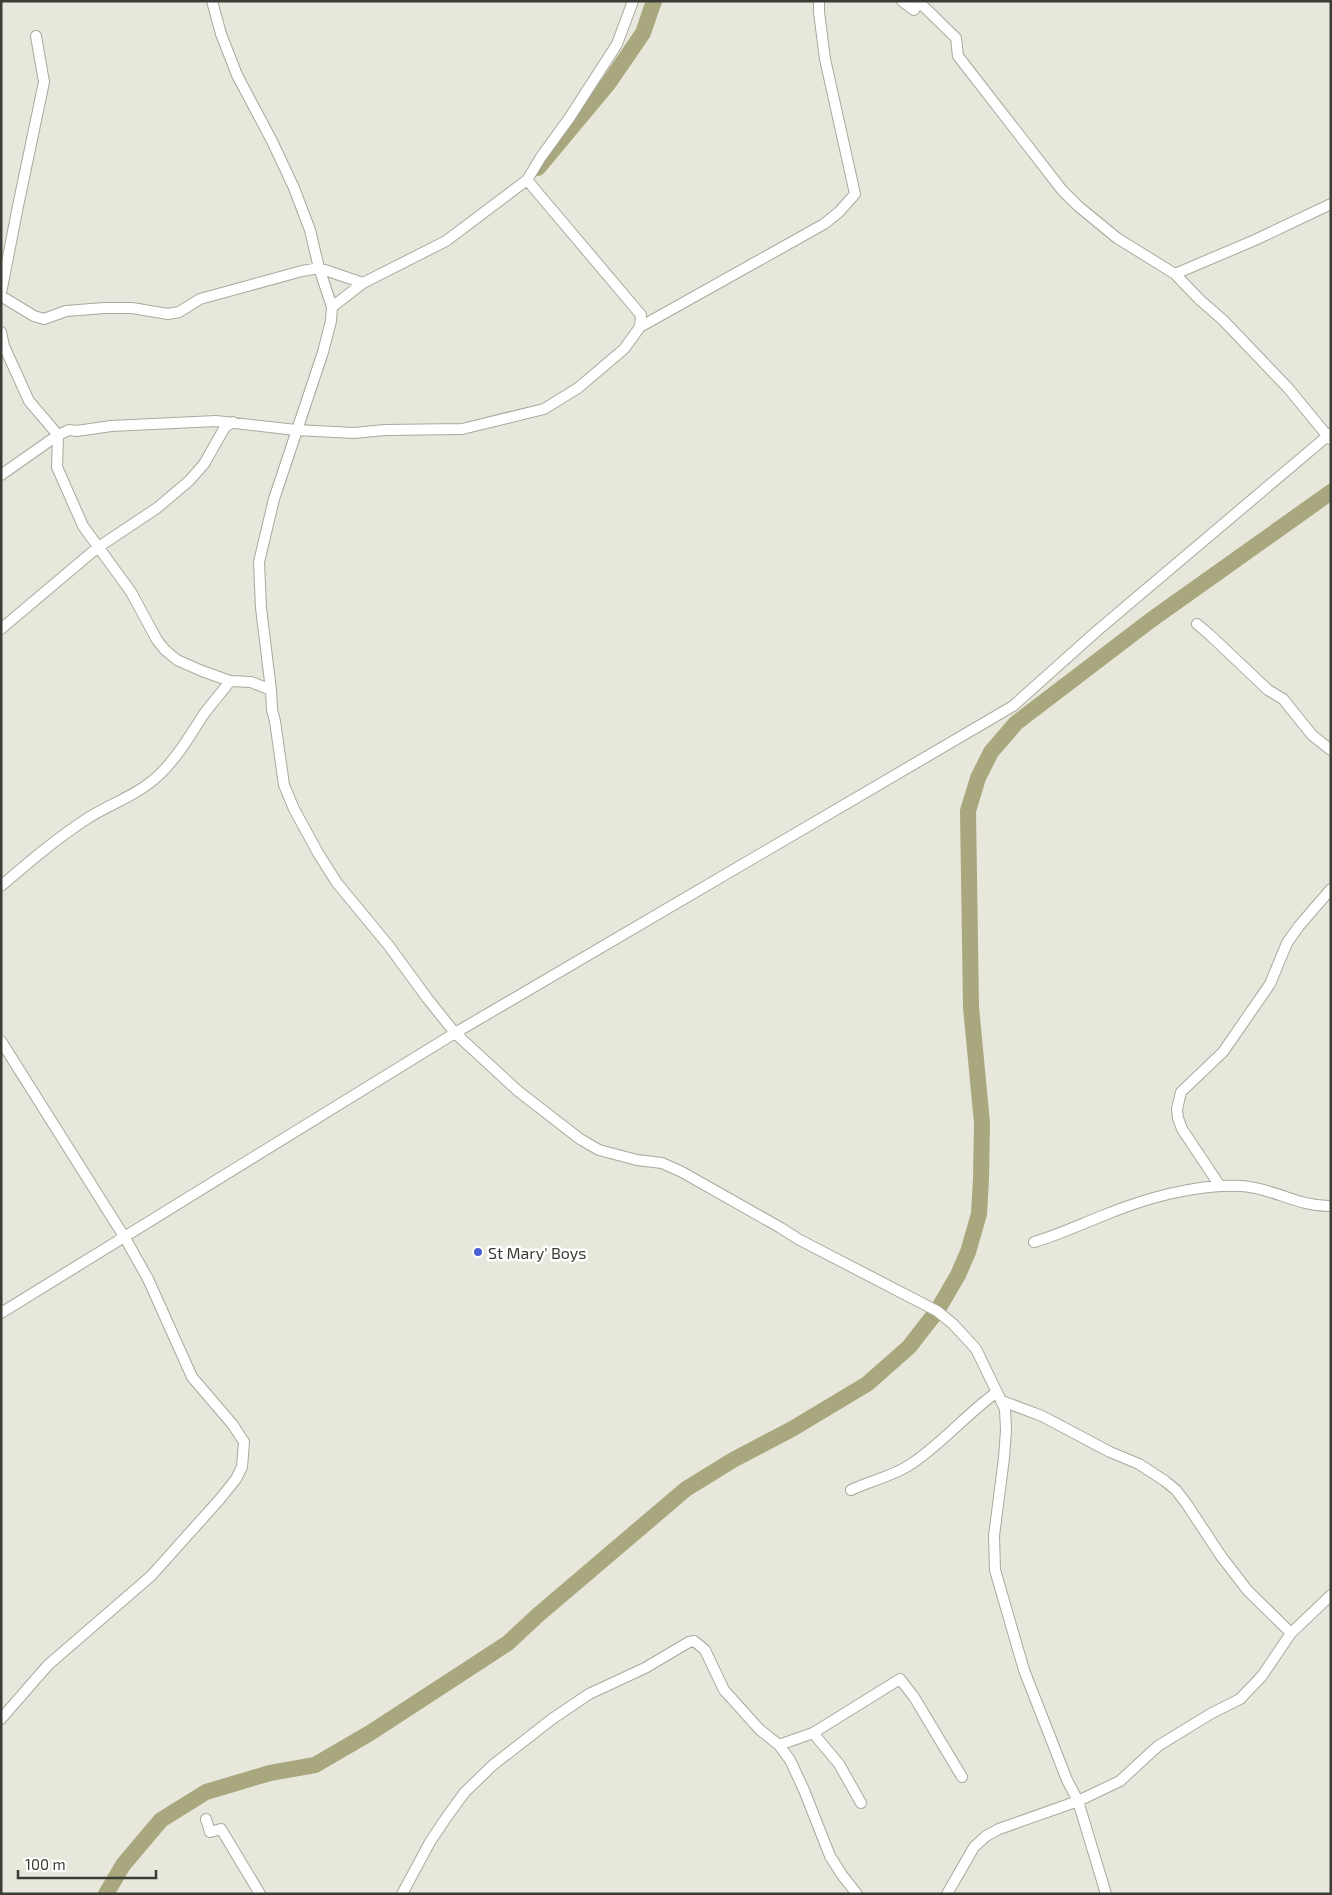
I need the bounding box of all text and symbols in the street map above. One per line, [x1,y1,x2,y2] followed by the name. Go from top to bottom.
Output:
[488,1243,586,1262] place label: St Mary' Boys
[472,1246,484,1258] marker: St Mary' Boys
[18,1848,155,1880] scale bar
[25,1855,66,1873] text: 100 m

